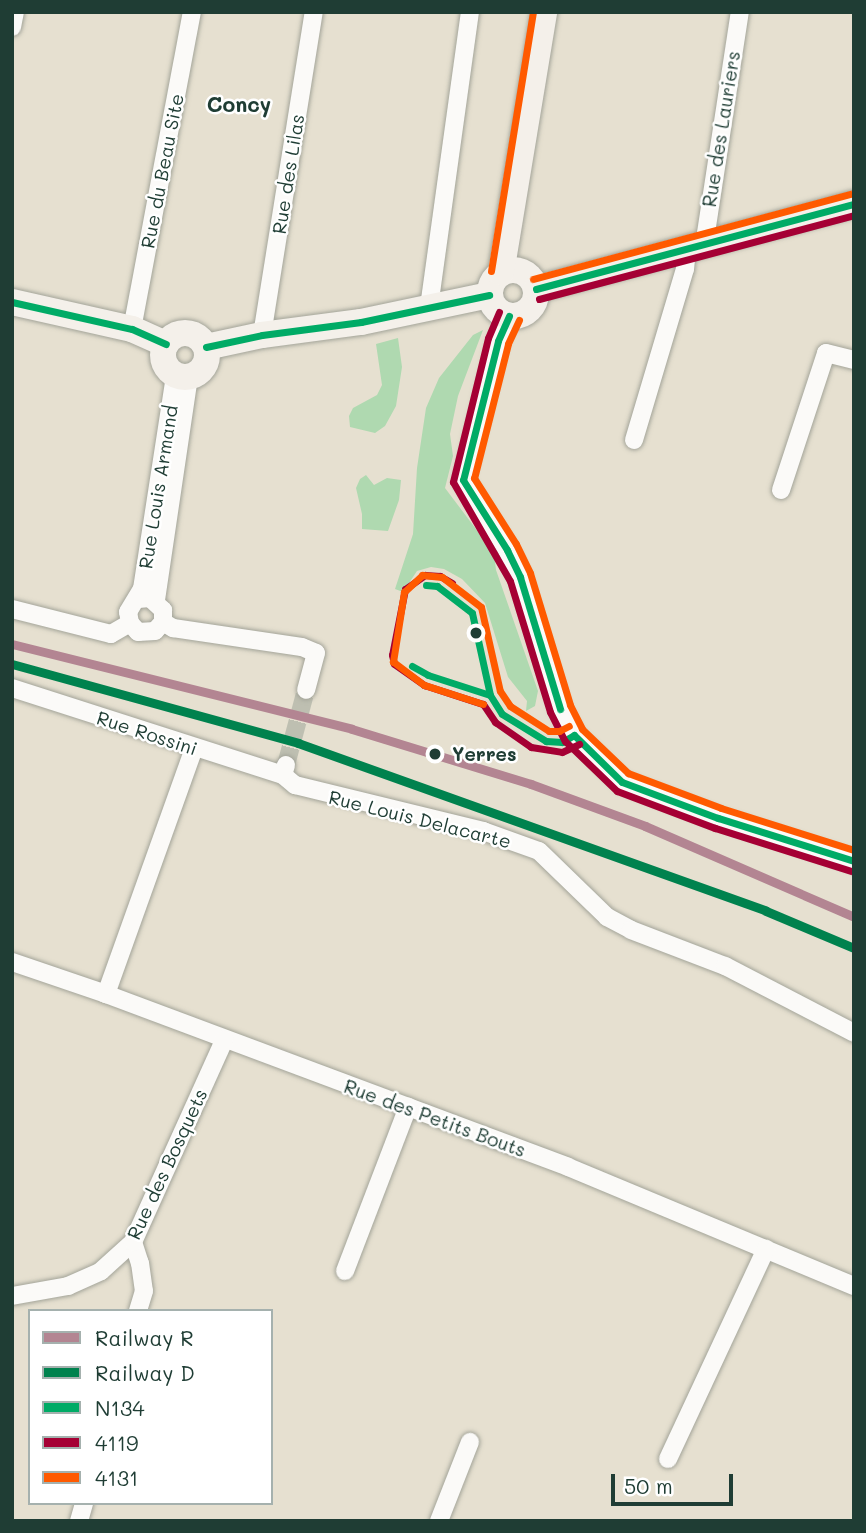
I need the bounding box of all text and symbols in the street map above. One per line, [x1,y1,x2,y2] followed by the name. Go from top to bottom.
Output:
[697,49,745,209] street label: Rue des Lauriers
[207,91,271,117] district label: Concy
[136,92,188,250] street label: Rue du Beau Site
[267,112,309,236] street label: Rue des Lilas
[134,404,182,570] street label: Rue Louis Armand
[469,626,483,640] unlabelled marker
[94,706,200,760] street label: Rue Rossini
[424,743,446,765] marker: Yerres
[452,743,516,765] place label: Yerres
[326,785,514,853] street label: Rue Louis Delacarte
[341,1074,529,1162] street label: Rue des Petits Bouts
[122,1085,212,1243] street label: Rue des Bosquets
[28,1309,273,1505] legend
[95,1324,194,1351] text: Railway R
[95,1359,195,1386] text: Railway D
[95,1394,145,1421] text: N134
[95,1429,139,1456] text: 4119
[614,1460,736,1504] scale bar
[95,1464,138,1491] text: 4131
[624,1472,673,1499] text: 50 m

